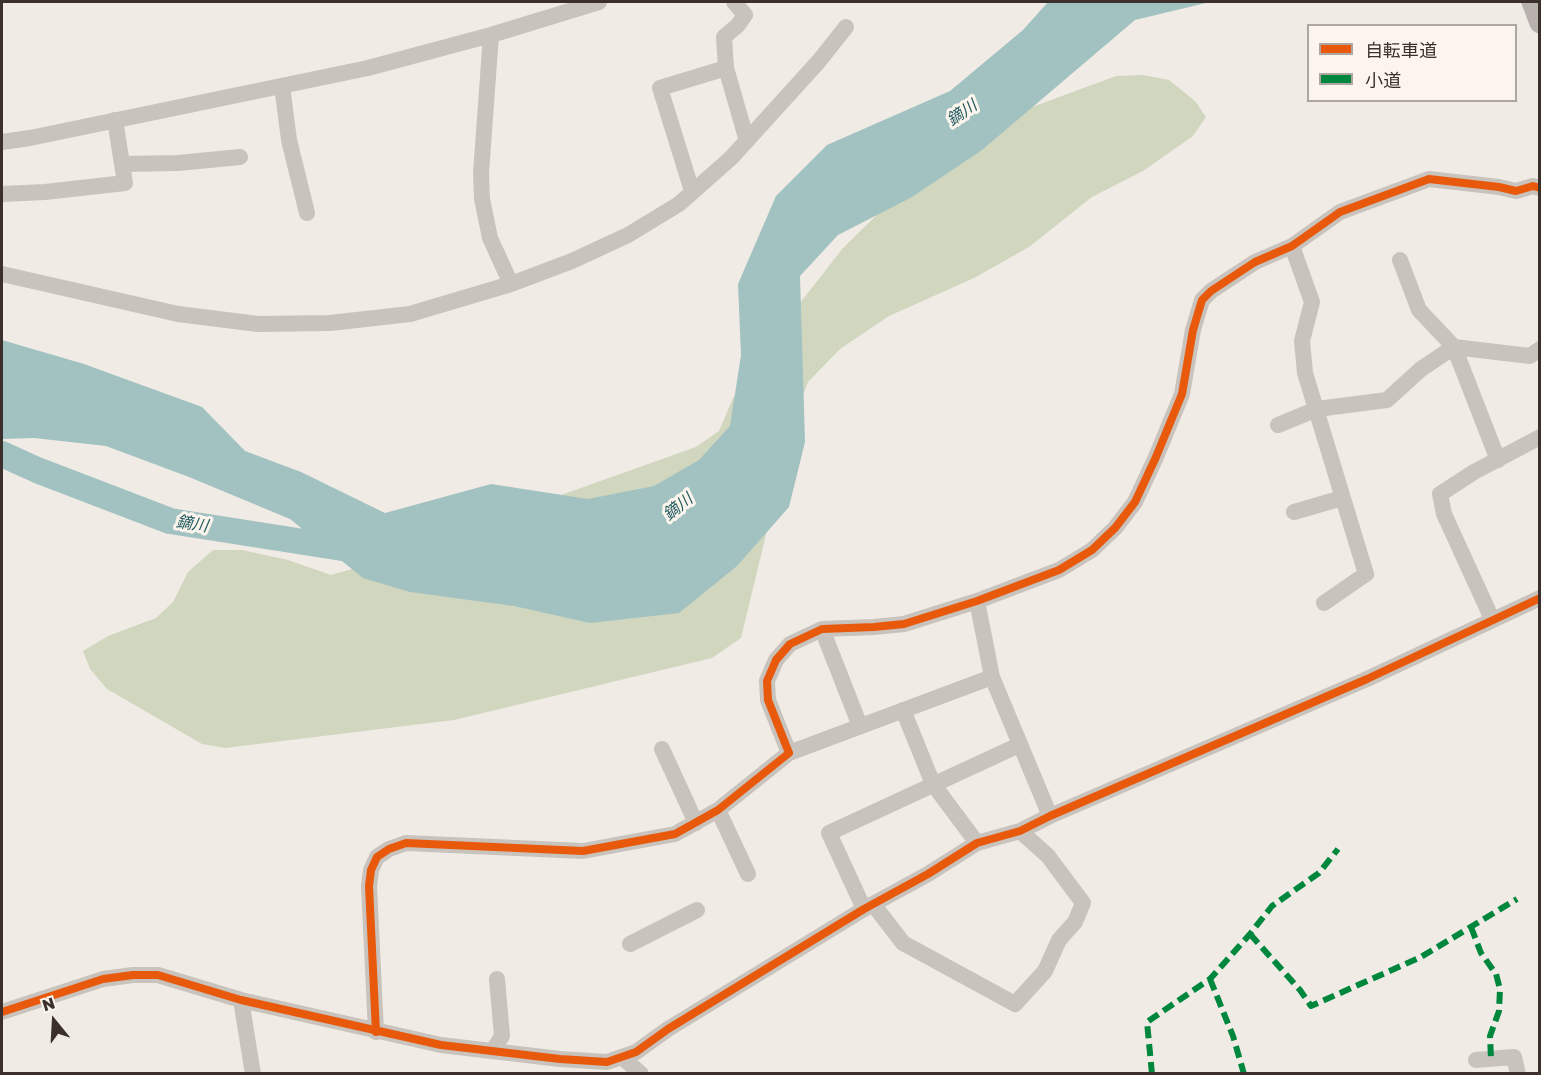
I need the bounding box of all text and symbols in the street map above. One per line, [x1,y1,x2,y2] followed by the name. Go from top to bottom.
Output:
[1307,24,1517,102] legend
[1365,39,1437,61] text: 自転車道
[1365,69,1401,91] text: 小道
[943,96,981,130] water label: 鏑川
[660,489,696,525] water label: 鏑川
[175,512,209,536] water label: 鏑川
[24,991,84,1051] north arrow
[40,992,57,1015] text: N

